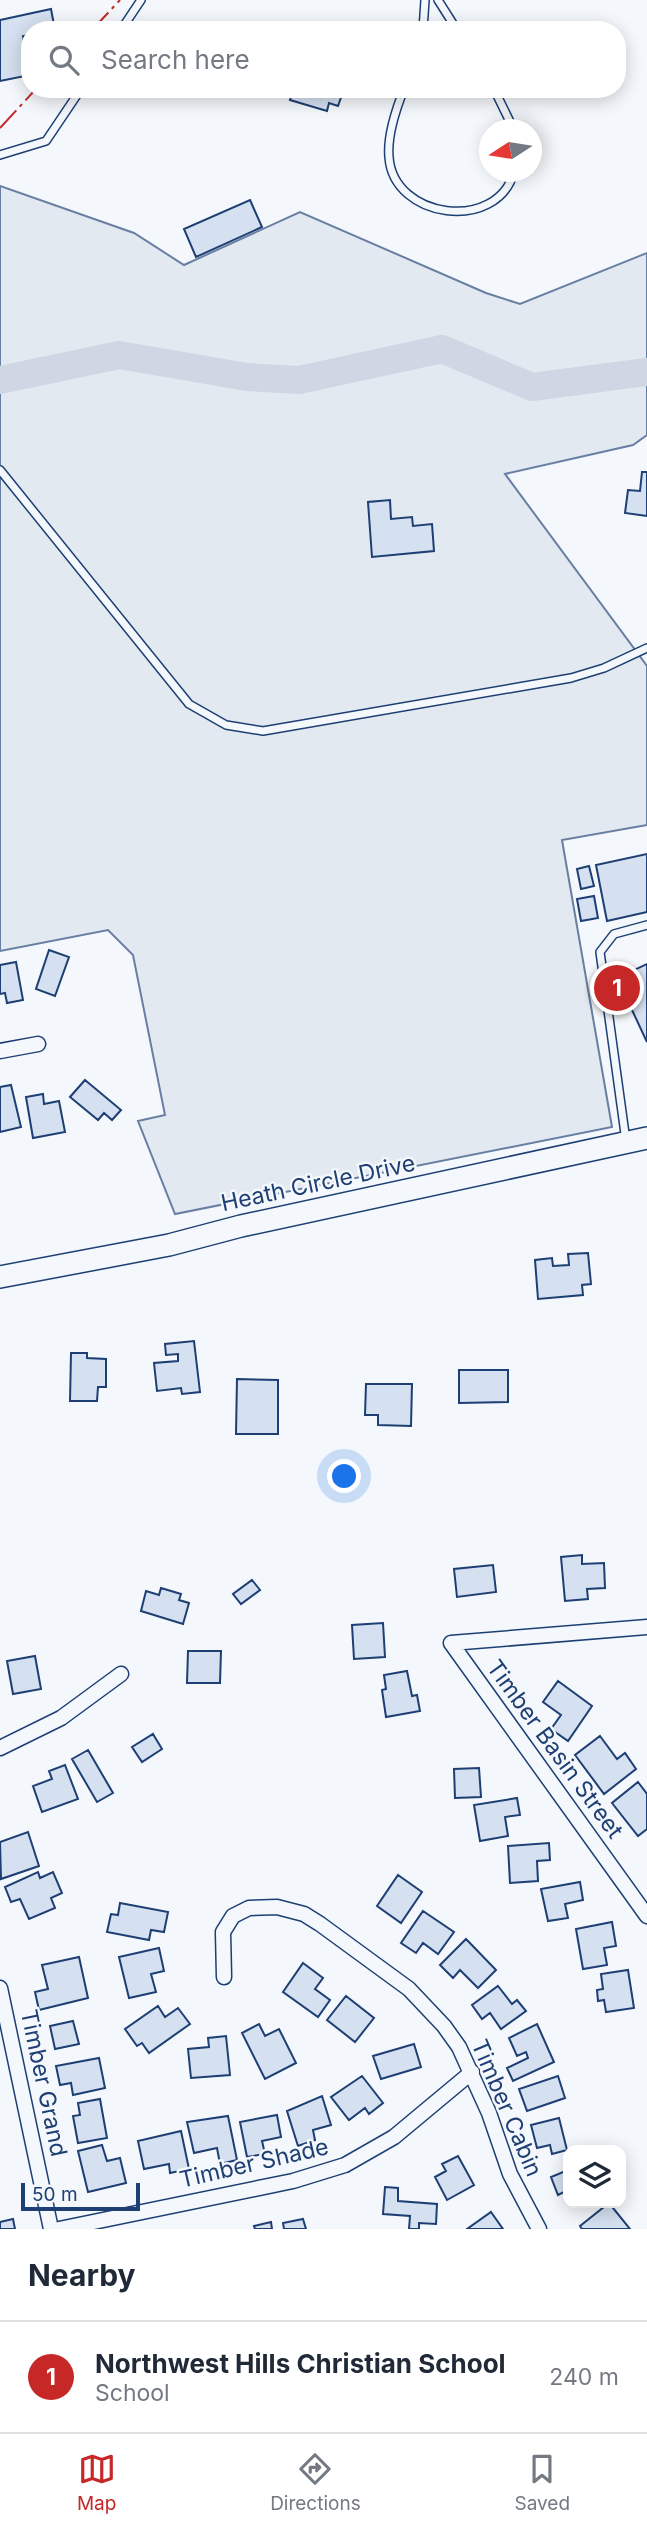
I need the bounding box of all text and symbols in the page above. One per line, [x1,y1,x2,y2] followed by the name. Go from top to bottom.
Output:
[21,21,626,98] search box
[45,41,83,79] icon: search
[101,44,250,75] text: Search here
[479,119,542,182] north arrow
[594,962,640,1014] pin: 1
[218,1149,418,1217] street label: Heath Circle Drive
[327,1459,361,1493] your location
[481,1654,629,1844] street label: Timber Basin Street
[15,2007,73,2159] street label: Timber Grand
[466,2035,548,2181] street label: Timber Cabin
[177,2132,331,2194] street label: Timber Shade
[563,2145,626,2208] map controls
[563,2145,626,2208] button: layers
[21,2180,140,2212] scale bar
[32,2183,78,2206] text: 50 m
[28,2257,136,2293] text: Nearby
[95,2348,506,2379] text: Northwest Hills Christian School
[46,2363,56,2391] text: 1
[549,2363,619,2391] text: 240 m
[95,2379,170,2407] text: School
[77,2450,116,2515] tab: Map
[270,2450,361,2515] tab: Directions
[514,2450,570,2515] tab: Saved

